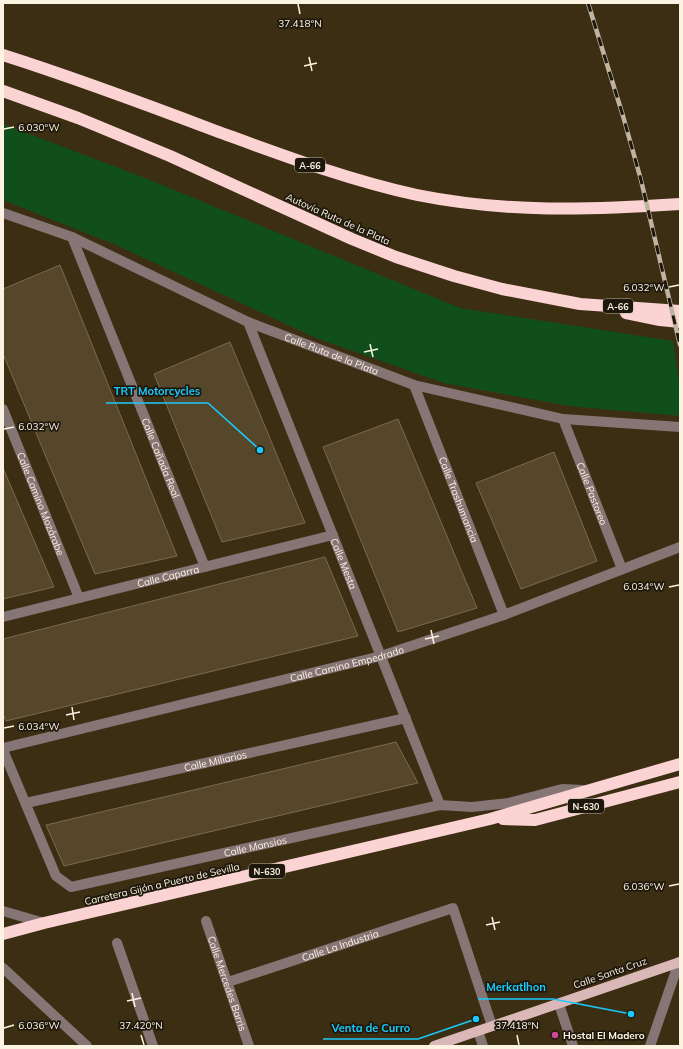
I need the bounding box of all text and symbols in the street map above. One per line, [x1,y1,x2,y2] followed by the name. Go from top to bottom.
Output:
[278,17,322,30] text: 37.418°N
[18,121,60,134] text: 6.030°W
[295,158,325,172] road number: A-66
[284,190,392,248] street label: Autovía Ruta de la Plata
[623,281,665,294] text: 6.032°W
[603,299,633,313] road number: A-66
[283,330,381,378] street label: Calle Ruta de la Plata
[106,380,208,403] callout: TRT Motorcycles
[114,384,201,398] text: TRT Motorcycles
[139,416,183,500] street label: Calle Cañada Real
[18,420,60,433] text: 6.032°W
[14,450,68,557] street label: Calle Camino Mozárabe
[436,455,481,544] street label: Calle Trashumancia
[574,460,611,527] street label: Calle Pastoreo
[328,536,360,591] street label: Calle Mesta
[136,562,200,590] street label: Calle Caparra
[623,580,665,593] text: 6.034°W
[289,642,406,684] street label: Calle Camino Empedrado
[18,720,60,733] text: 6.034°W
[183,747,248,774] street label: Calle Miliarios
[568,799,604,813] road number: N-630
[223,833,288,859] street label: Calle Mansios
[83,860,241,908] street label: Carretera Gijón a Puerto de Sevilla
[249,864,285,878] road number: N-630
[623,880,665,893] text: 6.036°W
[300,926,380,964] street label: Calle La Industria
[205,934,250,1033] street label: Calle Mercedes Barris
[571,954,649,992] street label: Calle Santa Cruz
[478,976,553,999] callout: Merkatlhon
[486,980,546,994] text: Merkatlhon
[323,1016,418,1039] callout: Venta de Curro
[18,1019,60,1032] text: 6.036°W
[119,1019,163,1032] text: 37.420°N
[495,1019,539,1032] text: 37.418°N
[331,1021,411,1035] text: Venta de Curro
[563,1029,645,1042] place label: Hostal El Madero
[550,1030,560,1040] marker: Hostal El Madero

